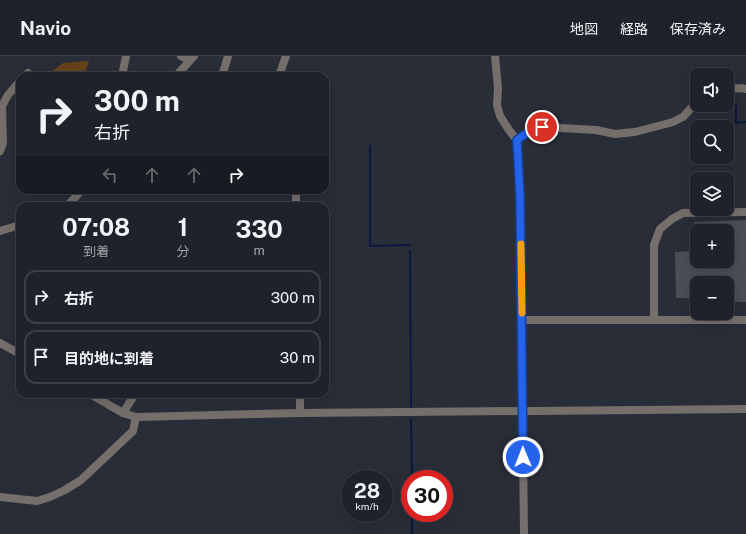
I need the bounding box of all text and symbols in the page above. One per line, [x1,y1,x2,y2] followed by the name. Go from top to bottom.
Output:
[20,17,71,39] text: Navio
[570,21,598,37] text: 地図
[620,21,648,37] text: 経路
[670,21,726,37] text: 保存済み
[690,68,734,320] map controls
[690,68,734,112] button: sound
[94,84,180,117] text: 300 m
[28,88,80,140] icon: right
[525,110,559,144] pin
[531,116,553,138] icon: arrive
[690,120,734,164] button: search
[94,122,130,143] text: 右折
[99,164,121,186] icon: left
[141,164,163,186] icon: ahead
[183,164,205,186] icon: ahead
[225,164,247,186] icon: right
[690,172,734,216] button: layers
[62,213,130,241] text: 07:08
[178,213,188,241] text: 1
[236,215,283,243] text: 330
[690,224,734,268] button: +
[254,243,265,258] text: m
[83,244,109,259] text: 到着
[176,244,189,259] text: 分
[690,276,734,320] button: −
[30,286,52,308] icon: right
[271,289,315,306] text: 300 m
[64,290,94,307] text: 右折
[30,346,52,368] icon: arrive
[280,349,315,366] text: 30 m
[64,350,154,367] text: 目的地に到着
[502,436,544,478] position arrow
[401,470,453,522] speed limit sign: 30
[354,479,380,503] text: 28
[355,500,379,512] text: km/h

